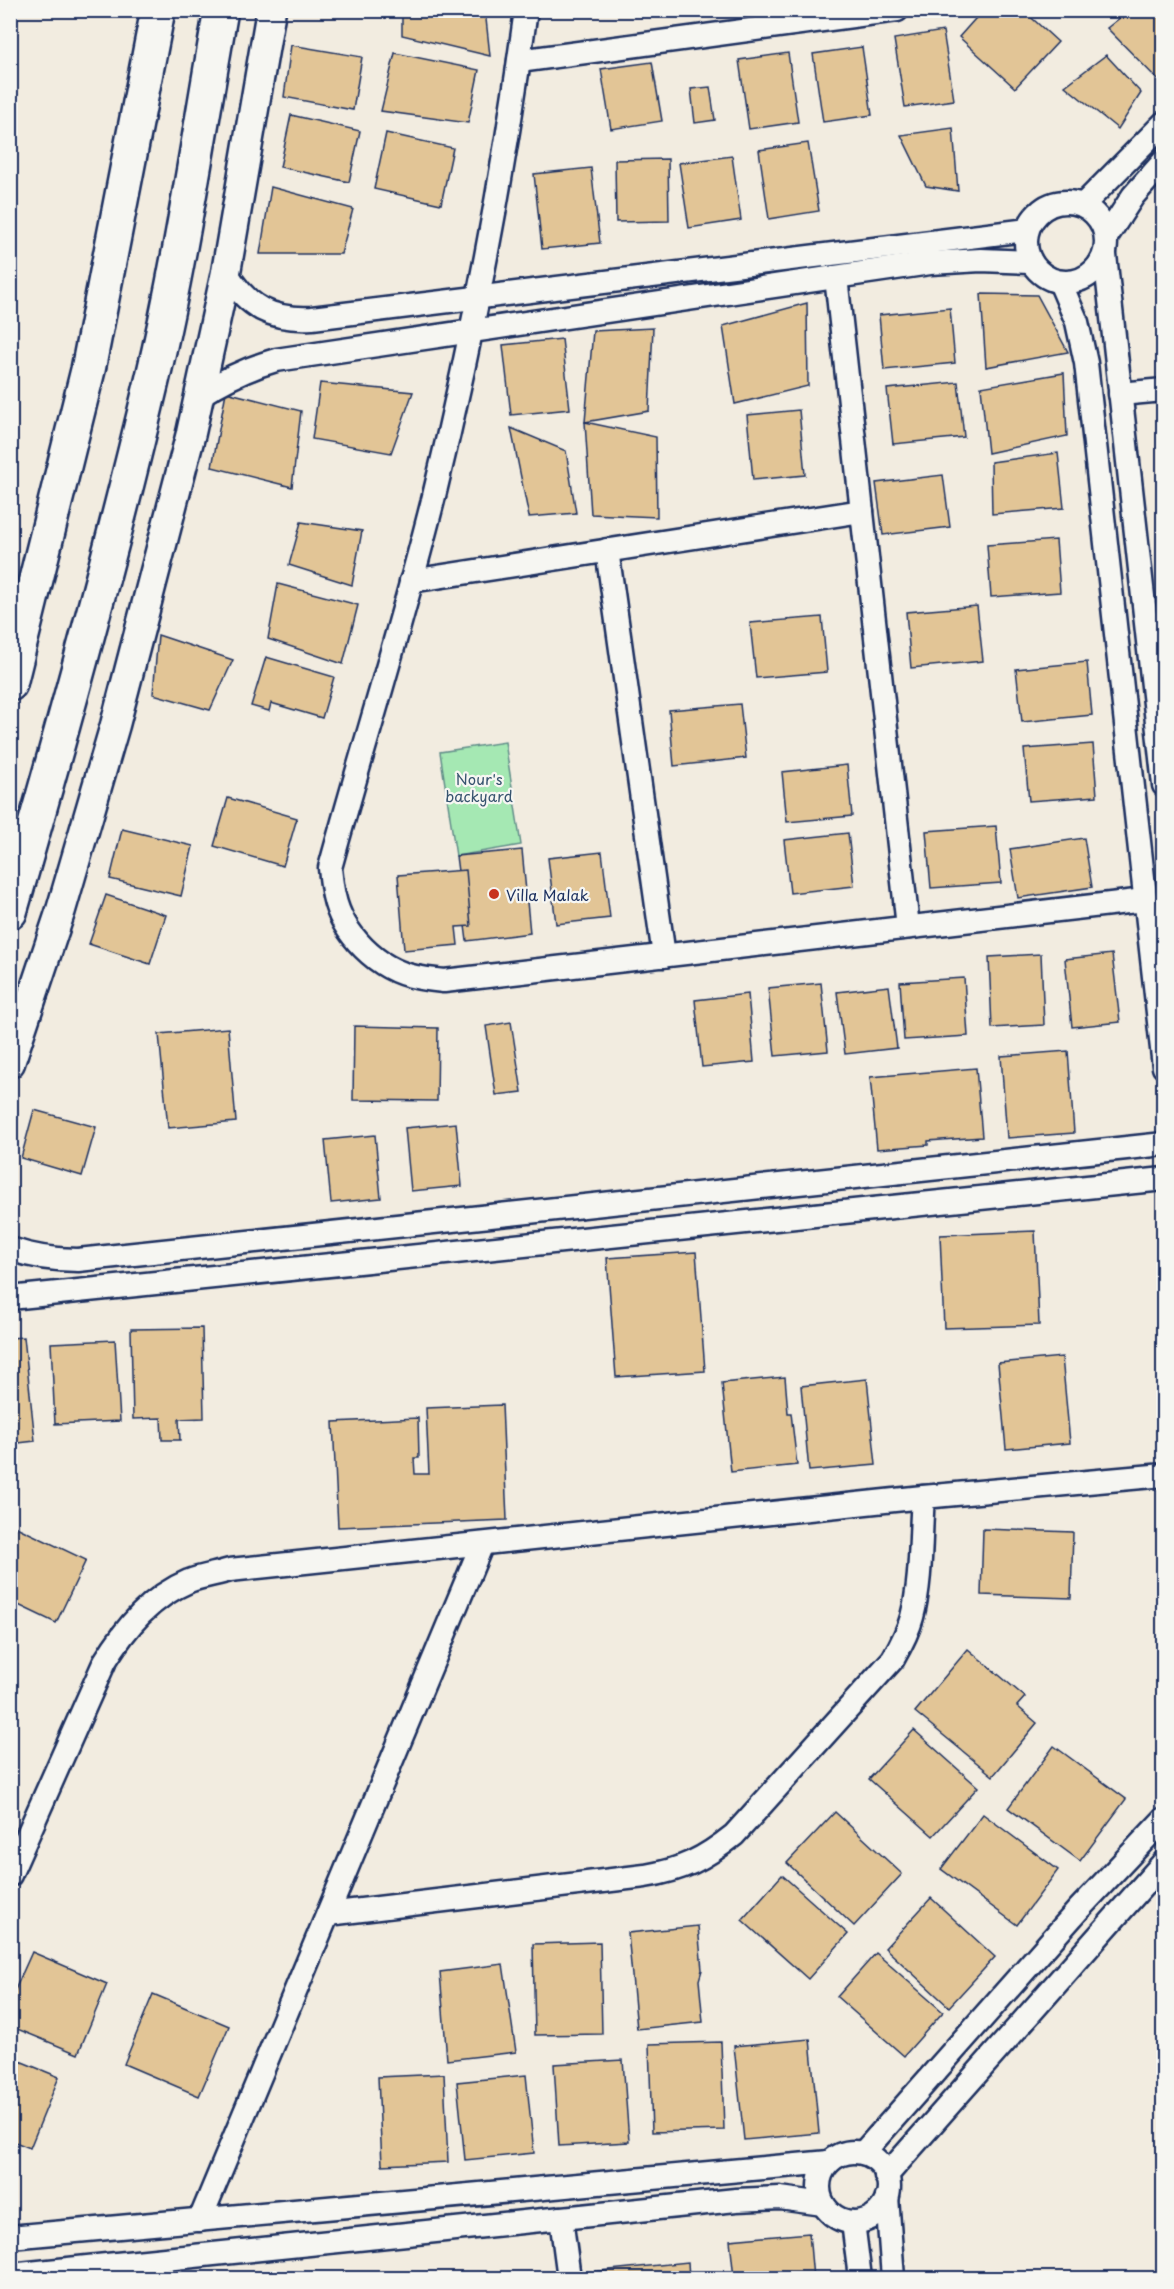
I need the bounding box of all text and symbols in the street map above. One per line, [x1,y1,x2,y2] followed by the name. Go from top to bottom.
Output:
[445,767,513,807] park label: Nour's backyard
[506,883,589,906] place label: Villa Malak
[487,887,501,901] marker: Villa Malak

